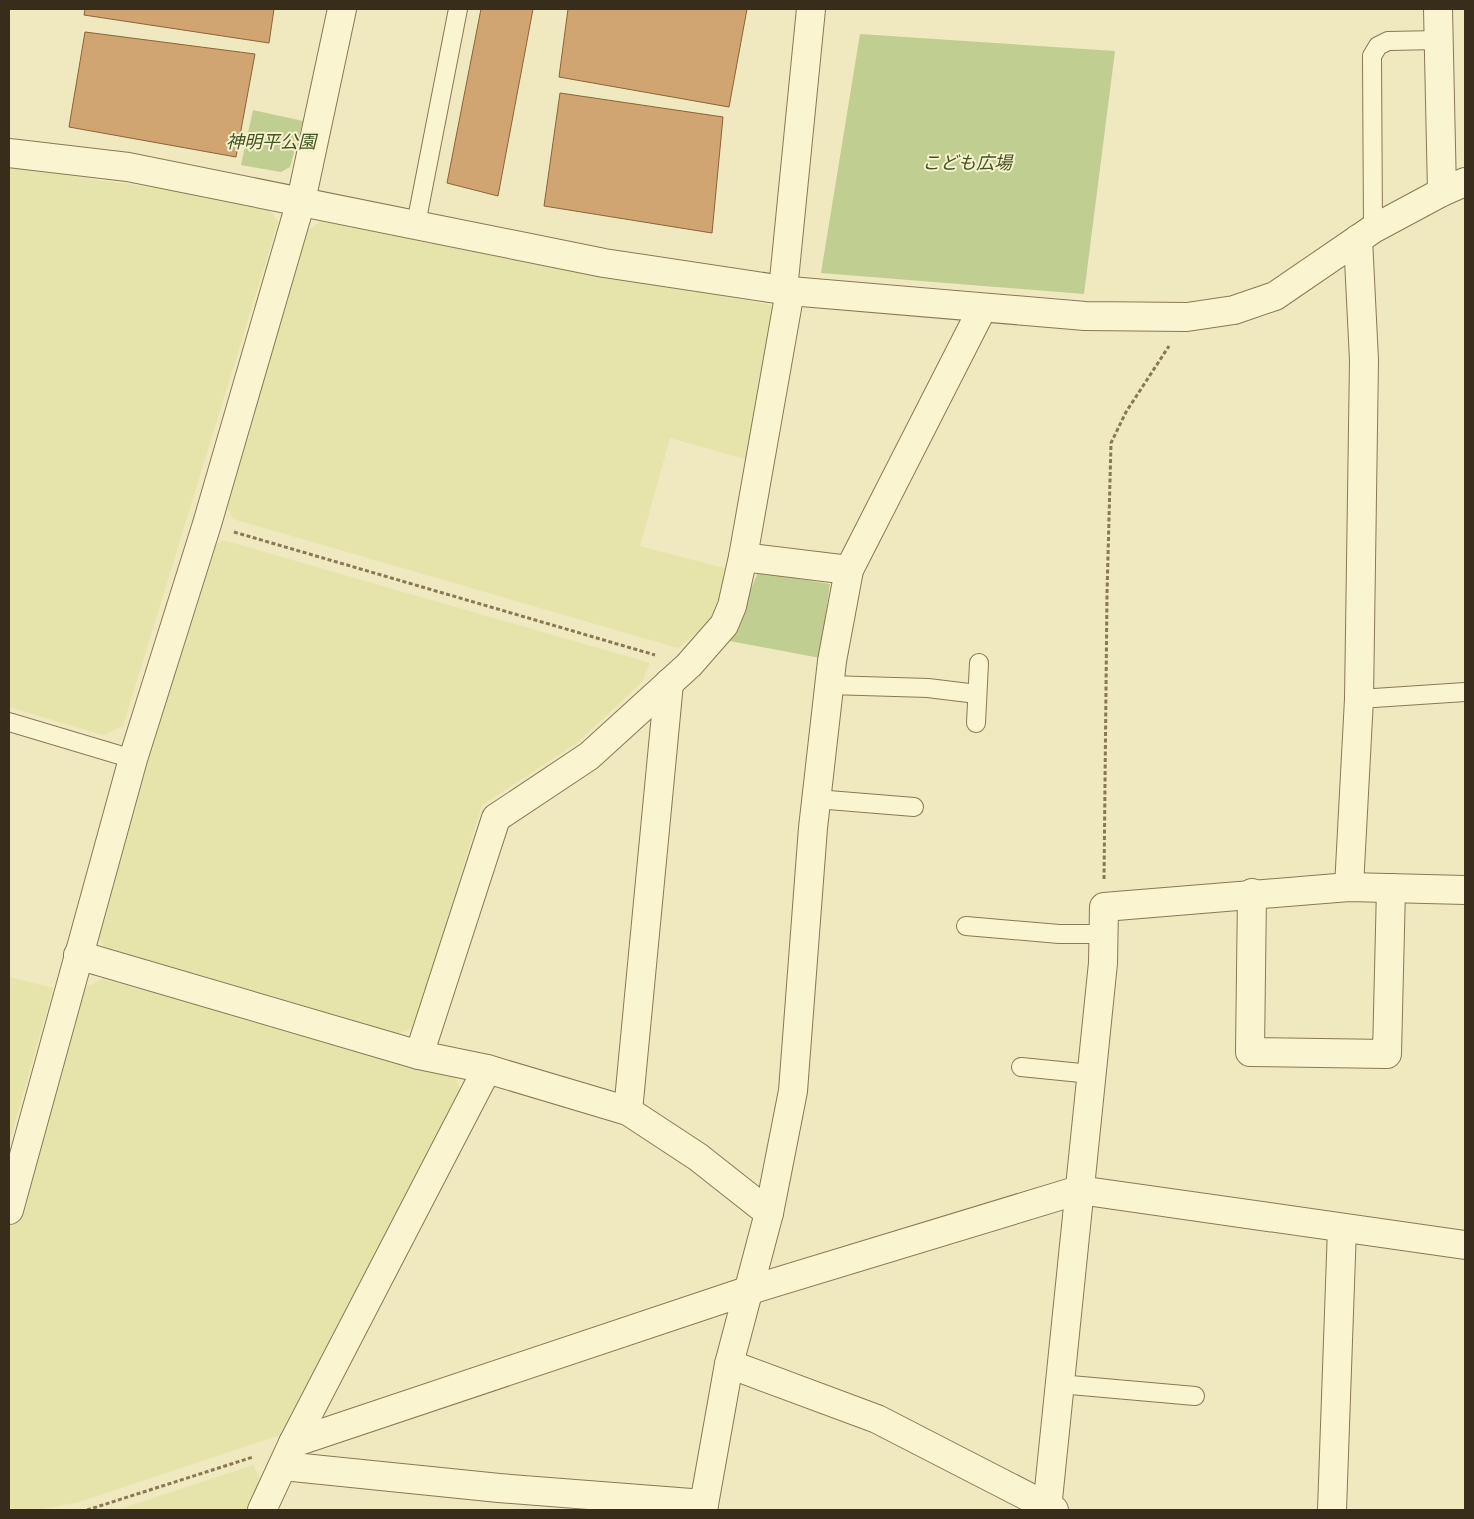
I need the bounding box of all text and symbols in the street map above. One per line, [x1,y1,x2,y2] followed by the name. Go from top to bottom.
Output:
[226,130,319,153] park label: 神明平公園
[922,151,1014,174] park label: こども広場

